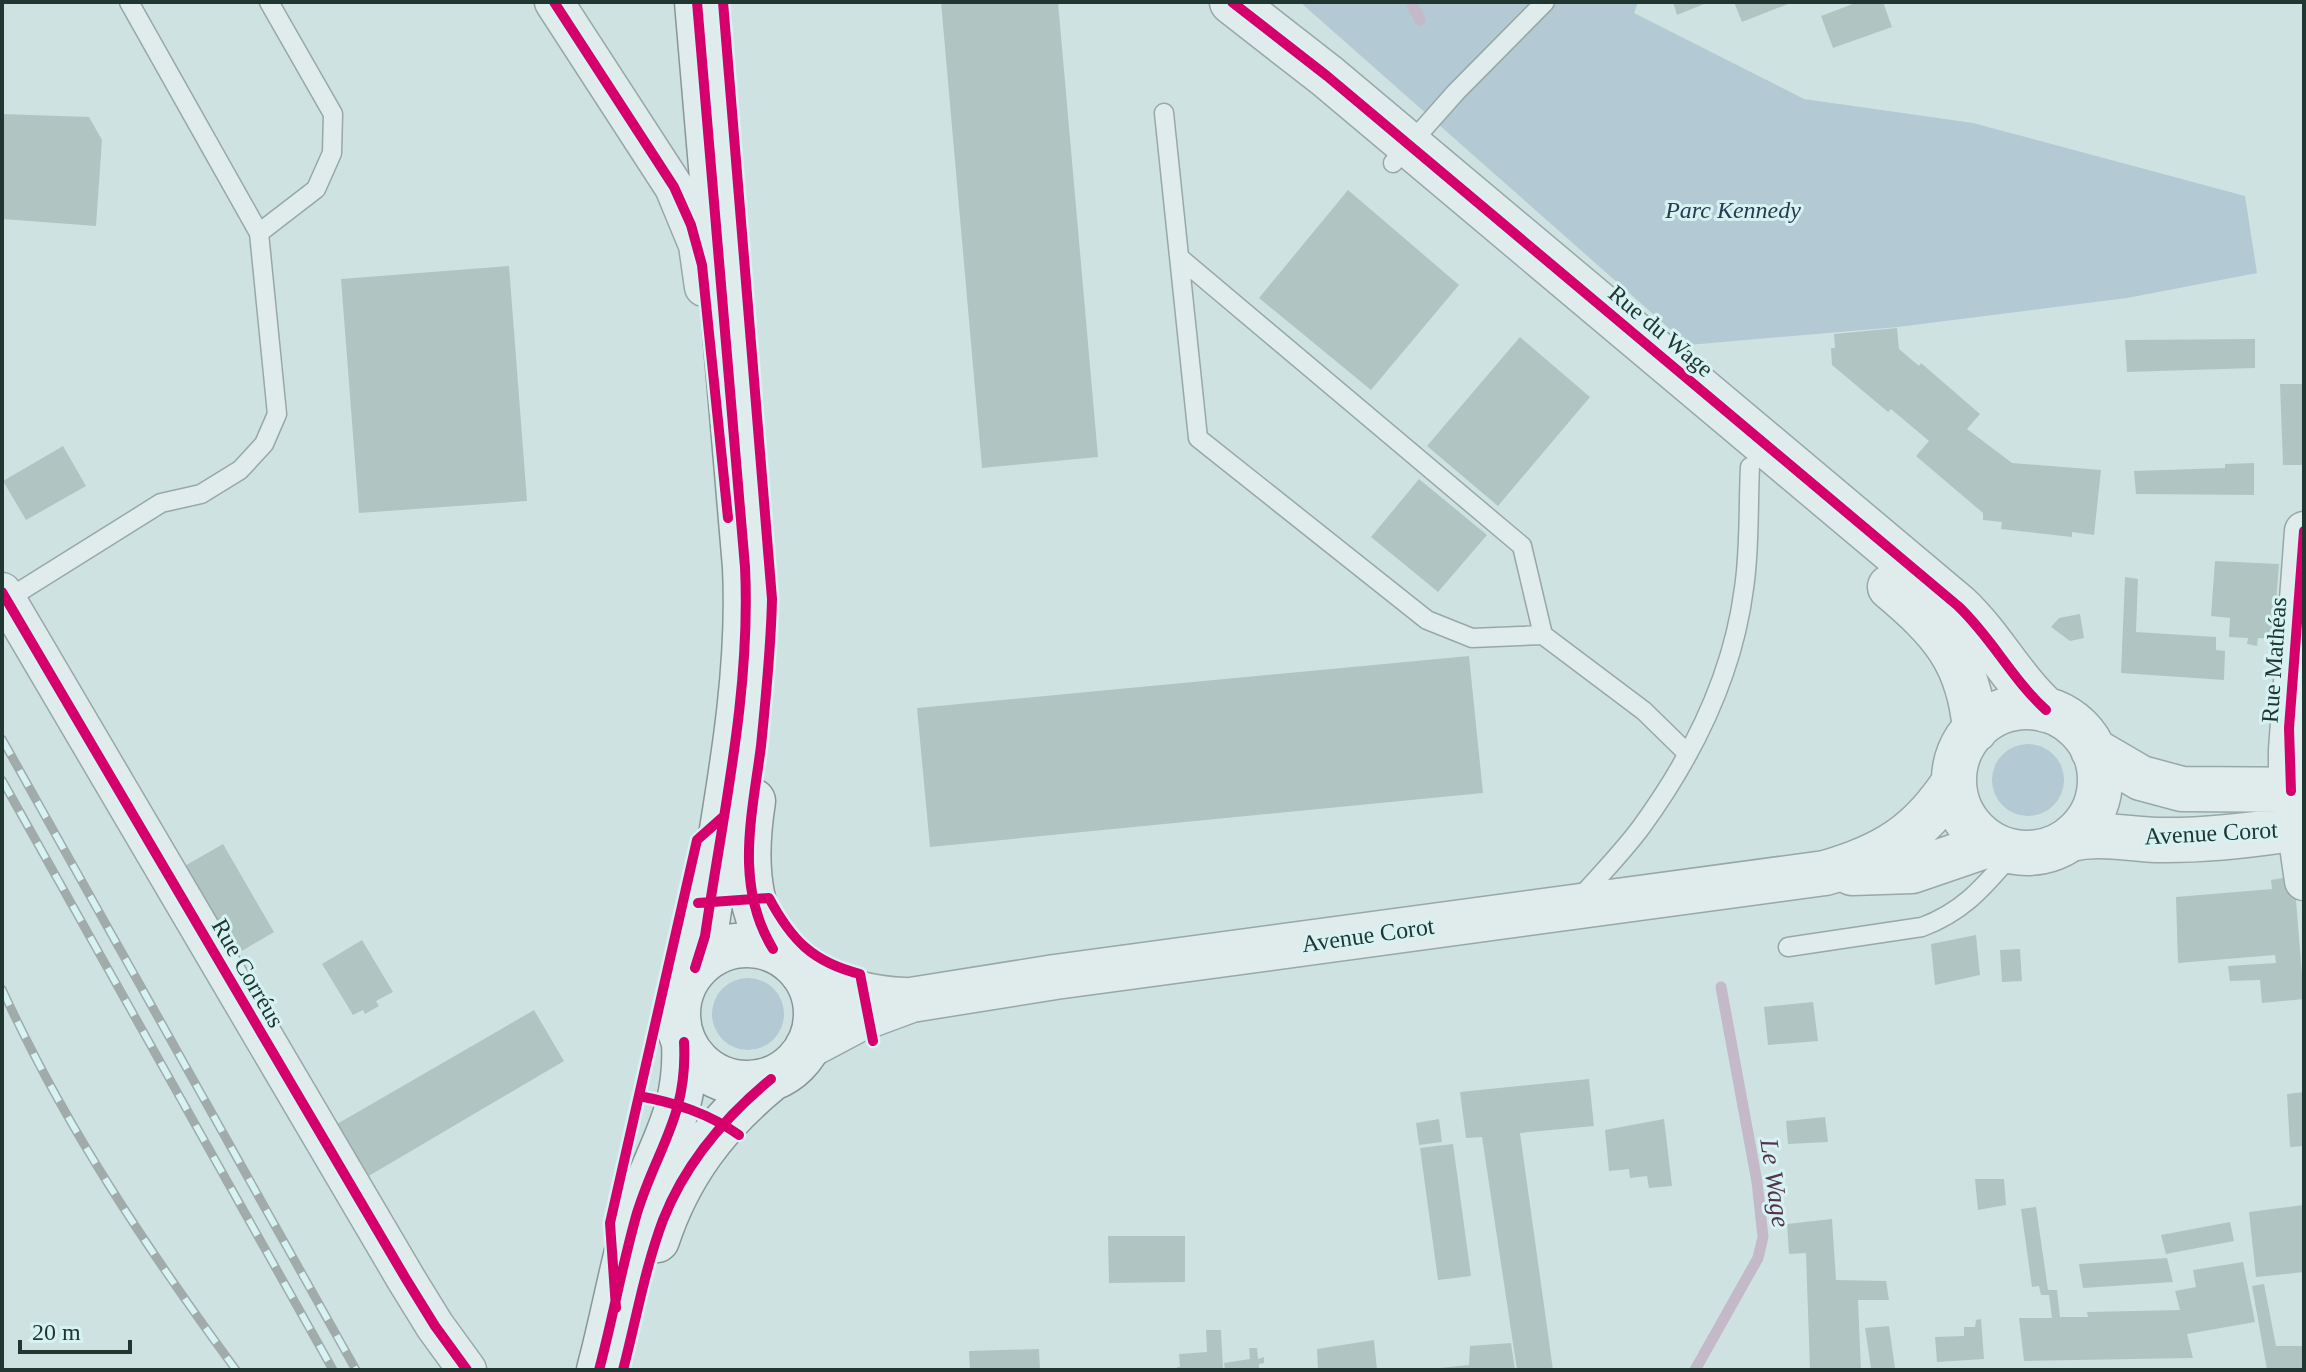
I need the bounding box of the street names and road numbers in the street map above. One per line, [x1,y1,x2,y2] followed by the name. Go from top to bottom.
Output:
[1604,280,1718,382] street label: Rue du Wage
[2257,596,2291,724] street label: Rue Mathéas
[2144,817,2279,849] street label: Avenue Corot
[1300,913,1436,957] street label: Avenue Corot
[207,914,289,1032] street label: Rue Corréus

